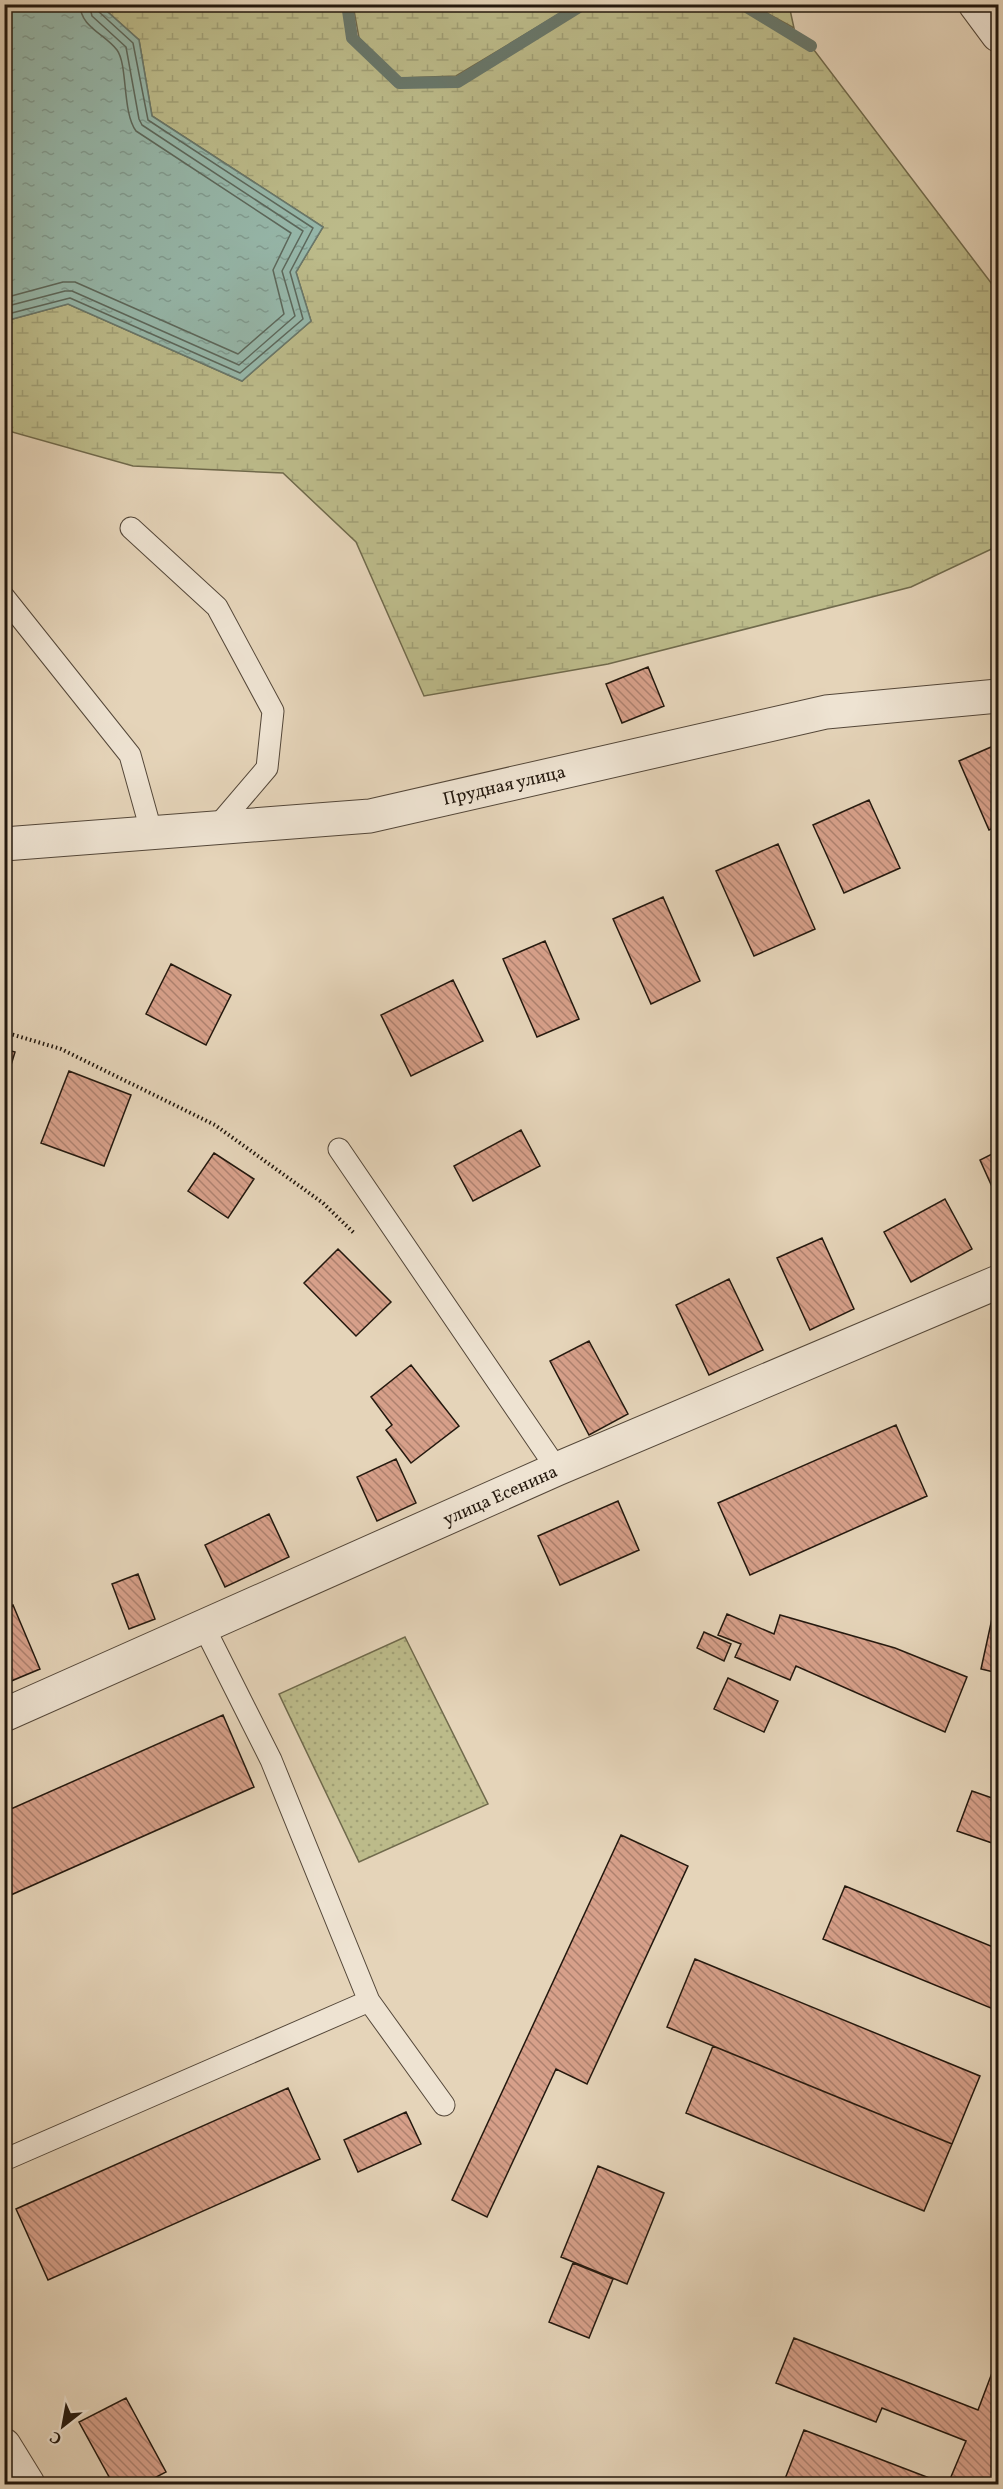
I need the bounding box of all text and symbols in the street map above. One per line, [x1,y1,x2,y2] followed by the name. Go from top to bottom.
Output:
[440,760,568,813] street label: Прудная улица
[439,1460,562,1533] street label: улица Есенина
[33,2396,93,2456] north arrow
[46,2425,66,2449] text: С

